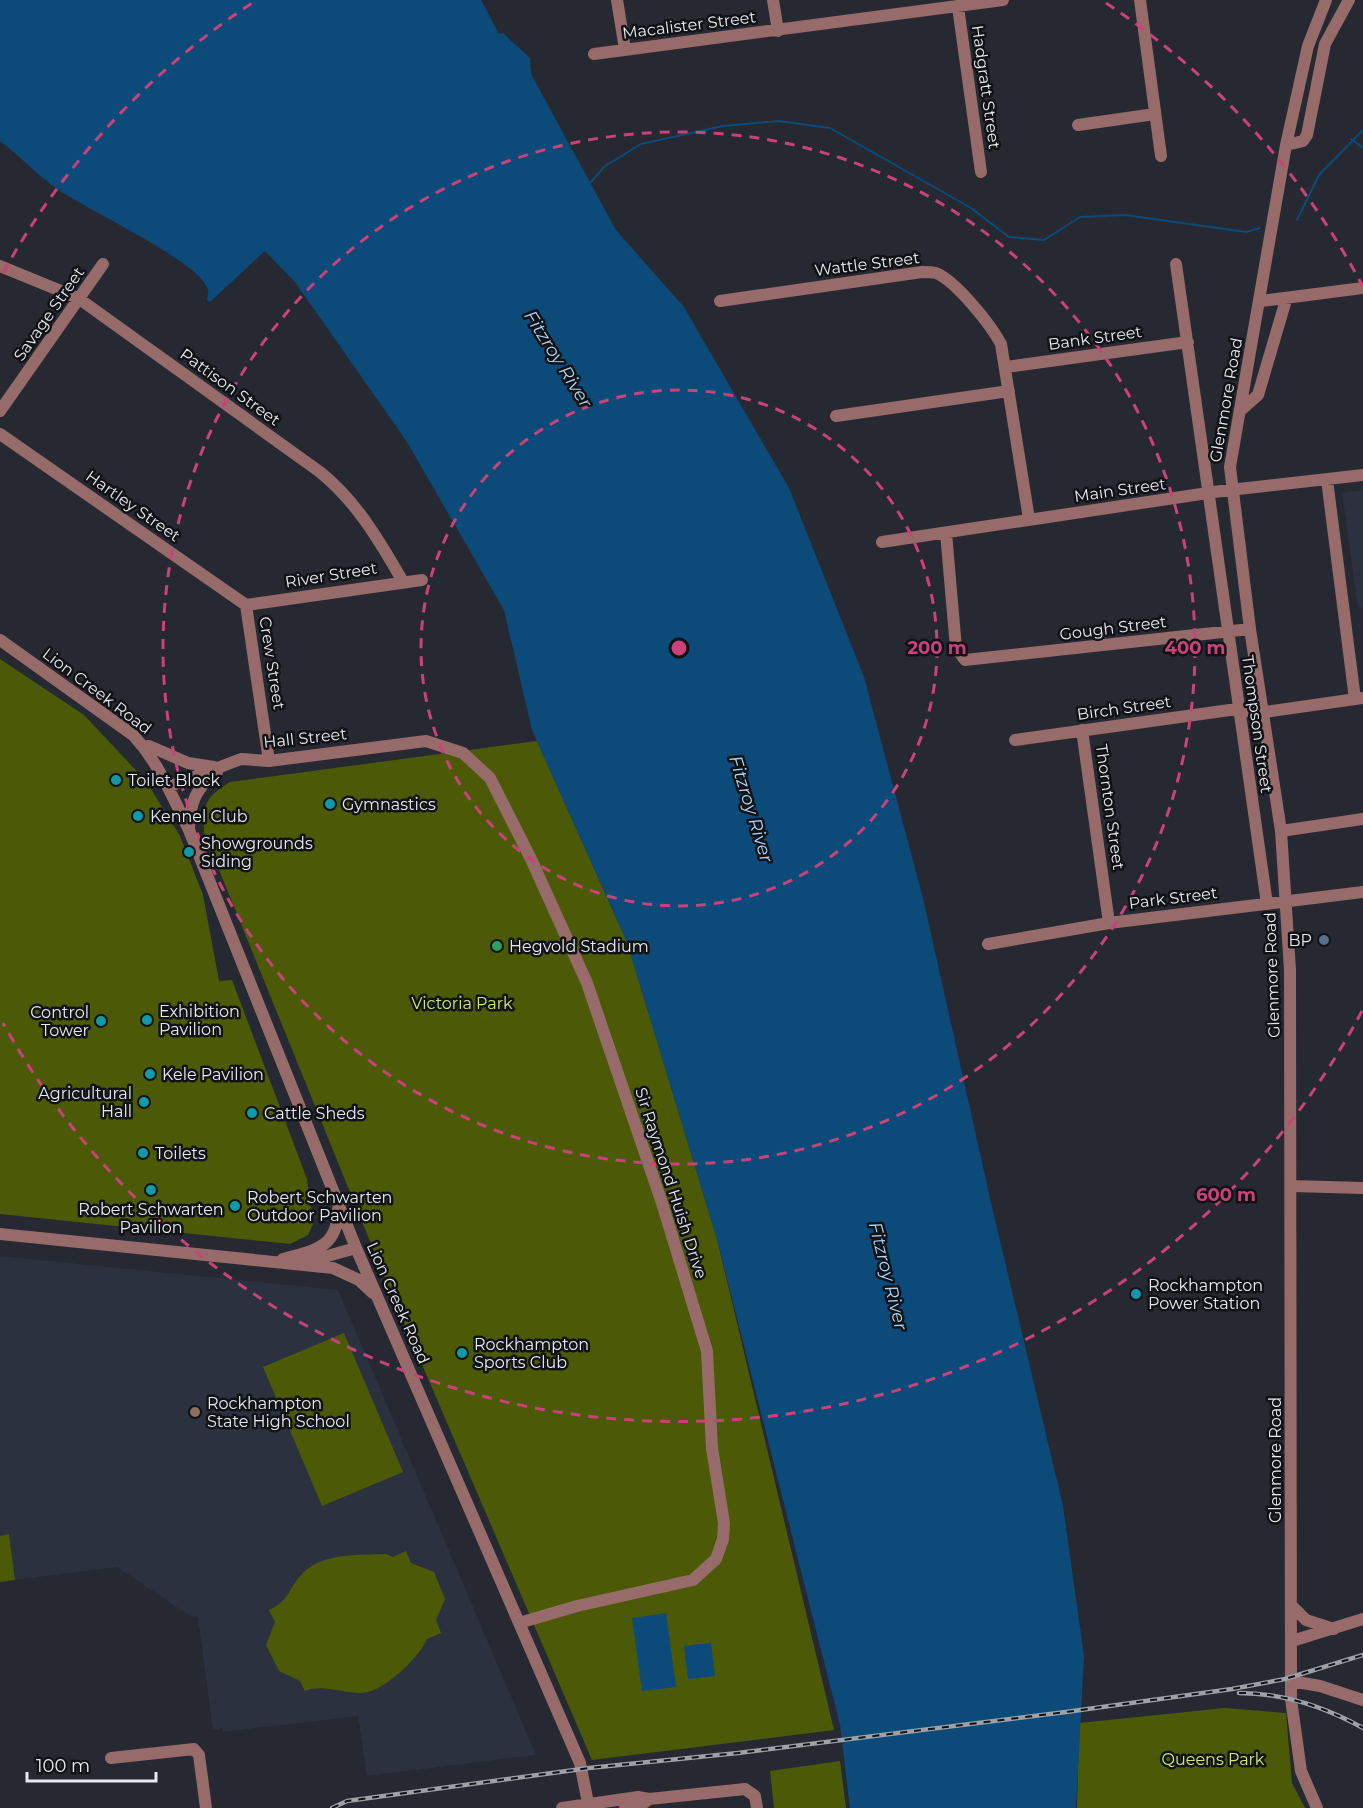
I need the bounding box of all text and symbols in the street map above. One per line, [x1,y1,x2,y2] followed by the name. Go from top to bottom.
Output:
[621,7,757,43] street label: Macalister Street
[968,24,1004,151] street label: Hadgratt Street
[813,248,921,280] street label: Wattle Street
[10,263,89,365] street label: Savage Street
[519,306,597,412] water label: Fitzroy River
[1047,322,1144,354] street label: Bank Street
[1206,336,1246,464] street label: Glenmore Road
[176,344,284,430] street label: Pattison Street
[82,466,184,546] street label: Hartley Street
[1073,474,1168,506] street label: Main Street
[284,558,379,592] street label: River Street
[1058,612,1168,644] street label: Gough Street
[255,615,289,711] street label: Crew Street
[907,637,967,659] text: 200 m
[1165,637,1225,659] text: 400 m
[669,638,689,658] centre of rings
[39,644,155,738] street label: Lion Creek Road
[1238,654,1276,795] street label: Thompson Street
[1076,692,1173,724] street label: Birch Street
[262,724,348,752] street label: Hall Street
[1092,743,1128,872] street label: Thornton Street
[724,753,778,866] water label: Fitzroy River
[128,771,221,790] place label: Toilet Block
[109,773,123,787] marker: Toilet Block
[342,795,436,814] place label: Gymnastics
[323,797,337,811] marker: Gymnastics
[150,807,248,826] place label: Kennel Club
[131,809,145,823] marker: Kennel Club
[201,834,313,871] place label: Showgrounds Siding
[182,845,196,859] marker: Showgrounds Siding
[1128,883,1219,913] street label: Park Street
[1260,912,1284,1038] street label: Glenmore Road
[1288,931,1312,950] place label: BP
[1317,933,1331,947] marker: BP
[509,937,649,956] place label: Hegvold Stadium
[490,939,504,953] marker: Hegvold Stadium
[411,994,513,1013] park label: Victoria Park
[159,1002,240,1039] place label: Exhibition Pavilion
[30,1003,89,1040] place label: Control Tower
[140,1013,154,1027] marker: Exhibition Pavilion
[94,1014,108,1028] marker: Control Tower
[162,1065,264,1084] place label: Kele Pavilion
[143,1067,157,1081] marker: Kele Pavilion
[38,1084,132,1121] place label: Agricultural Hall
[631,1085,711,1281] street label: Sir Raymond Huish Drive
[137,1095,151,1109] marker: Agricultural Hall
[264,1104,365,1123] place label: Cattle Sheds
[245,1106,259,1120] marker: Cattle Sheds
[155,1144,206,1163] place label: Toilets
[136,1146,150,1160] marker: Toilets
[144,1183,158,1197] marker: Robert Schwarten Pavilion
[1196,1184,1256,1206] text: 600 m
[247,1188,392,1225] place label: Robert Schwarten Outdoor Pavilion
[228,1199,242,1213] marker: Robert Schwarten Outdoor Pavilion
[78,1200,224,1237] place label: Robert Schwarten Pavilion
[864,1220,912,1333] water label: Fitzroy River
[363,1239,433,1367] street label: Lion Creek Road
[1148,1276,1263,1313] place label: Rockhampton Power Station
[1129,1287,1143,1301] marker: Rockhampton Power Station
[474,1335,589,1372] place label: Rockhampton Sports Club
[455,1346,469,1360] marker: Rockhampton Sports Club
[207,1394,350,1431] place label: Rockhampton State High School
[1266,1397,1285,1523] street label: Glenmore Road
[188,1405,202,1419] marker: Rockhampton State High School
[27,1745,156,1783] scale bar
[1162,1750,1265,1769] park label: Queens Park
[36,1755,90,1777] text: 100 m

